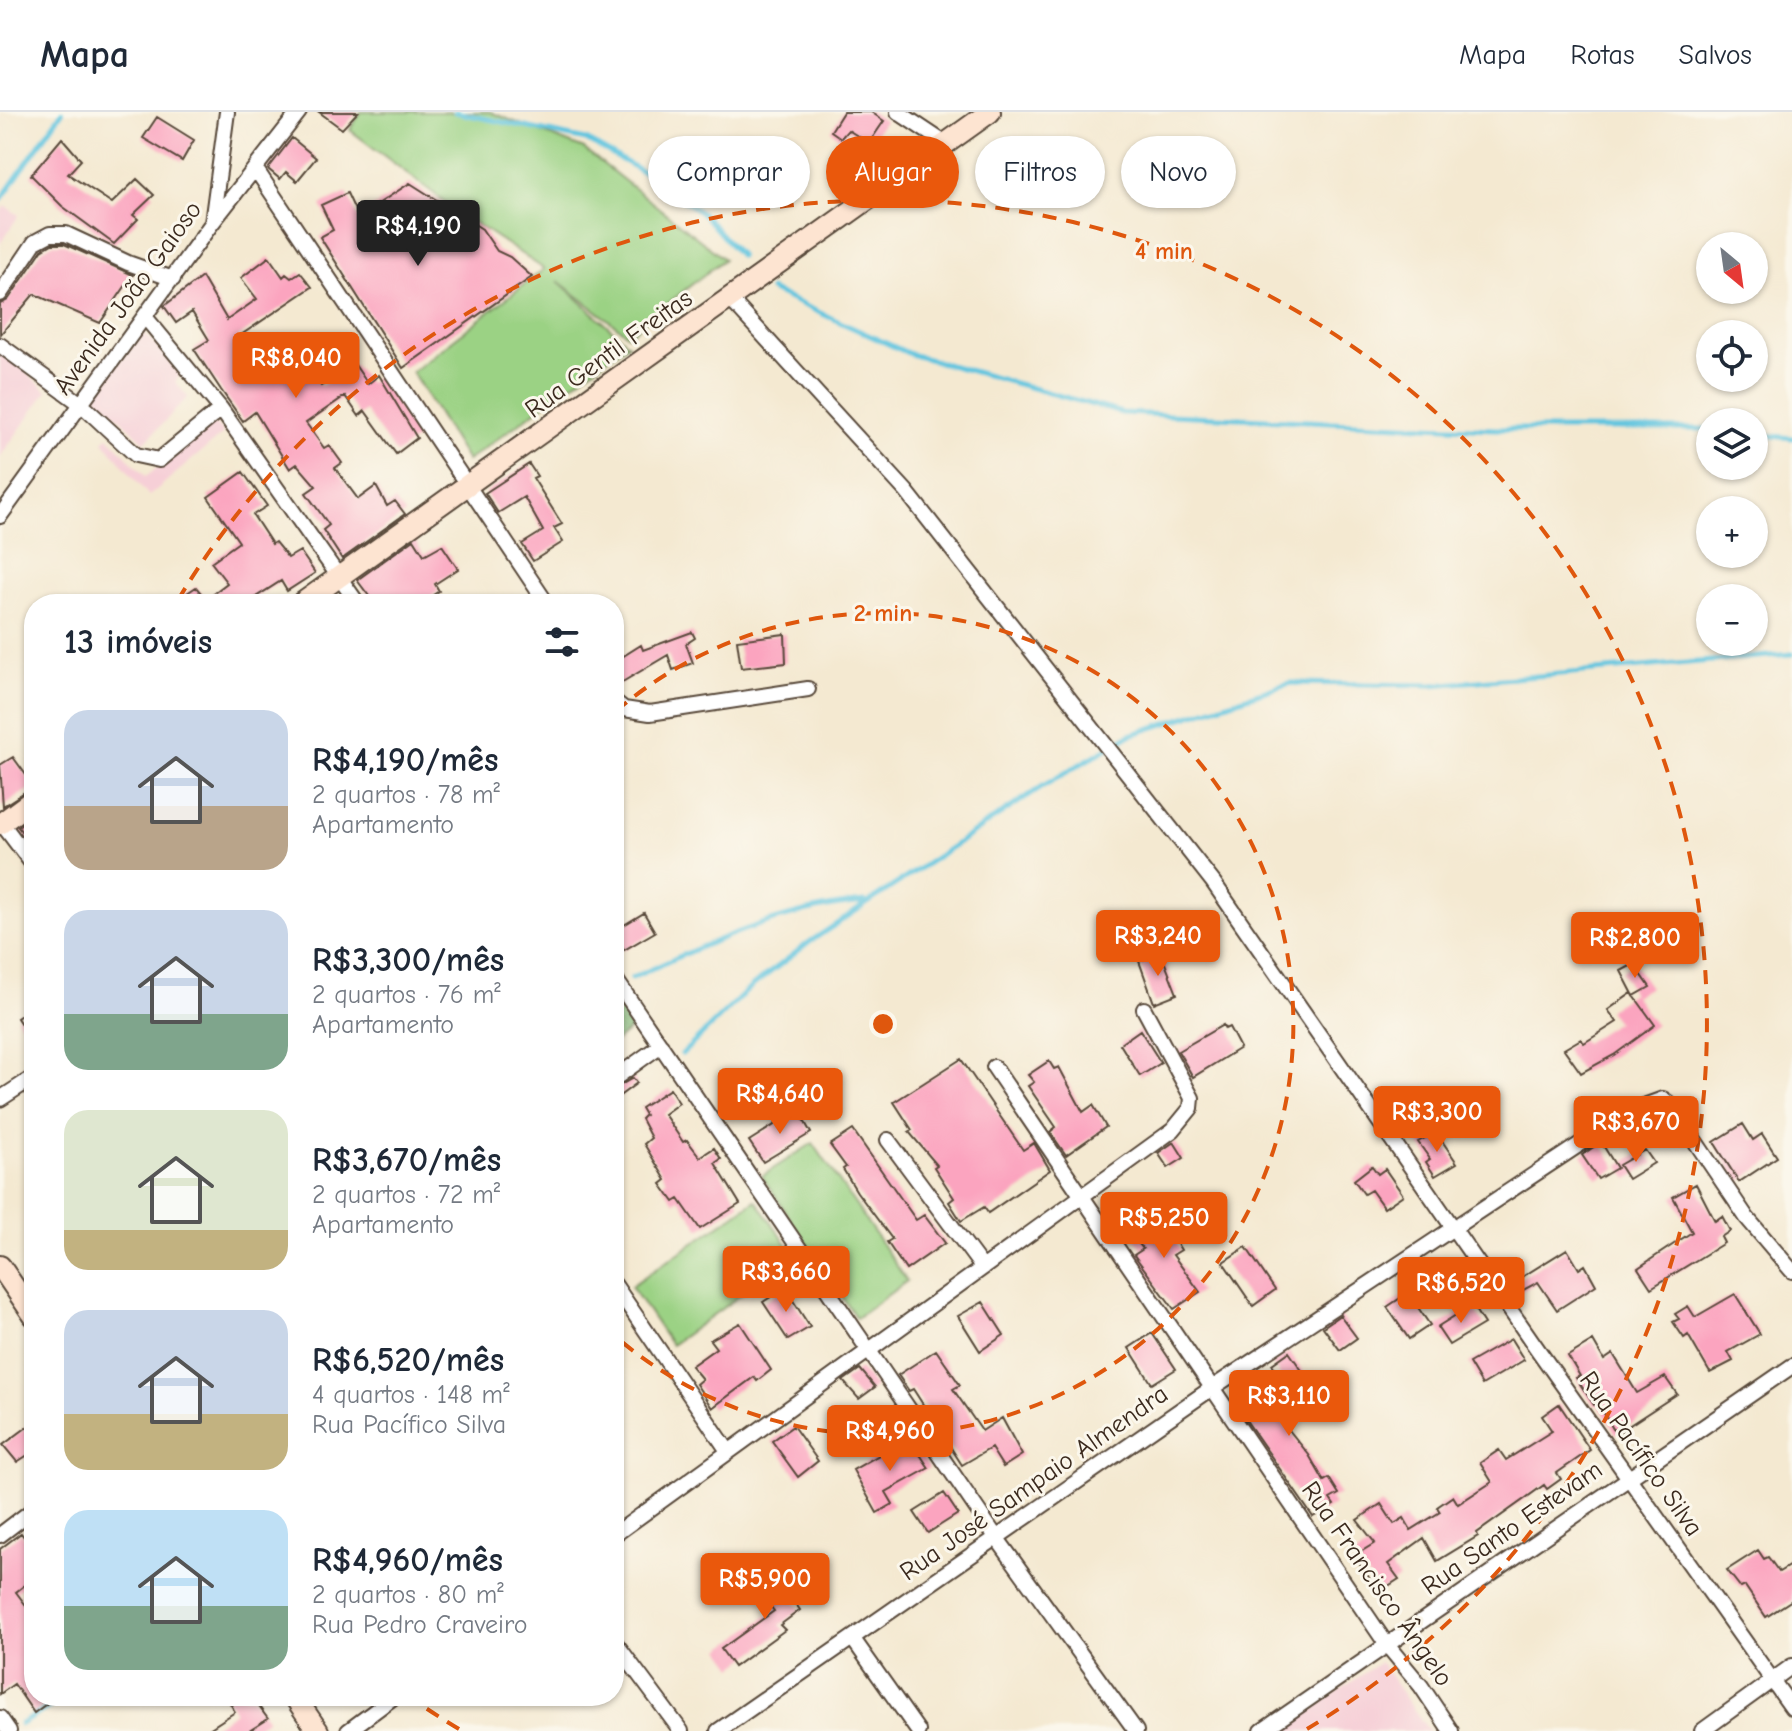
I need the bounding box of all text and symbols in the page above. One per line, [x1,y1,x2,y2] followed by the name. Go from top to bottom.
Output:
[40,33,129,77] text: Mapa
[1459,39,1526,71] text: Mapa
[1570,39,1635,71] text: Rotas
[1679,39,1752,71] text: Salvos
[648,136,810,208] chip: Comprar
[826,136,959,208] chip: Alugar
[975,136,1105,208] chip: Filtros
[1121,136,1236,208] chip: Novo
[48,195,208,401] street label: Avenida João Gaioso
[344,200,492,268] pin: R$4,190
[375,211,461,241] text: R$4,190
[1696,232,1768,304] north arrow
[1696,232,1768,656] map controls
[1135,237,1193,265] text: 4 min
[520,283,698,425] street label: Rua Gentil Freitas
[1696,320,1768,392] button: locate
[222,332,370,400] pin: R$8,040
[250,343,342,373] text: R$8,040
[1696,408,1768,480] button: layers
[1696,496,1768,568] button: +
[1696,584,1768,656] button: −
[854,599,912,627] text: 2 min
[540,620,584,664] icon: filters
[64,622,212,662] text: 13 imóveis
[312,740,498,780] text: R$4,190/mês
[128,742,224,838] icon: home
[312,780,500,810] text: 2 quartos · 78 m²
[312,810,454,840] text: Apartamento
[1084,910,1232,978] pin: R$3,240
[1561,912,1709,980] pin: R$2,800
[1114,921,1202,951] text: R$3,240
[1589,923,1681,953] text: R$2,800
[312,940,504,980] text: R$3,300/mês
[128,942,224,1038] icon: home
[312,980,501,1010] text: 2 quartos · 76 m²
[312,1010,454,1040] text: Apartamento
[869,1010,897,1038] centre of rings
[706,1068,854,1136] pin: R$4,640
[736,1079,824,1109] text: R$4,640
[1363,1086,1511,1154] pin: R$3,300
[1562,1096,1710,1164] pin: R$3,670
[1391,1097,1483,1127] text: R$3,300
[1592,1107,1680,1137] text: R$3,670
[312,1140,501,1180] text: R$3,670/mês
[128,1142,224,1238] icon: home
[312,1180,500,1210] text: 2 quartos · 72 m²
[1090,1192,1238,1260] pin: R$5,250
[1118,1203,1210,1233] text: R$5,250
[312,1210,454,1240] text: Apartamento
[712,1246,860,1314] pin: R$3,660
[741,1257,831,1287] text: R$3,660
[1387,1257,1535,1325] pin: R$6,520
[1415,1268,1507,1298] text: R$6,520
[312,1340,504,1380] text: R$6,520/mês
[128,1342,224,1438] icon: home
[1573,1366,1709,1542] street label: Rua Pacífico Silva
[1215,1370,1363,1438] pin: R$3,110
[894,1379,1174,1587] street label: Rua José Sampaio Almendra
[312,1380,510,1410] text: 4 quartos · 148 m²
[1247,1381,1331,1411] text: R$3,110
[816,1405,964,1473] pin: R$4,960
[312,1410,506,1440] text: Rua Pacífico Silva
[845,1416,935,1446] text: R$4,960
[1416,1454,1608,1602] street label: Rua Santo Estevam
[1295,1475,1460,1692] street label: Rua Francisco Ângelo
[312,1540,503,1580] text: R$4,960/mês
[128,1542,224,1638] icon: home
[691,1553,839,1621] pin: R$5,900
[719,1564,811,1594] text: R$5,900
[312,1580,504,1610] text: 2 quartos · 80 m²
[312,1610,528,1640] text: Rua Pedro Craveiro

